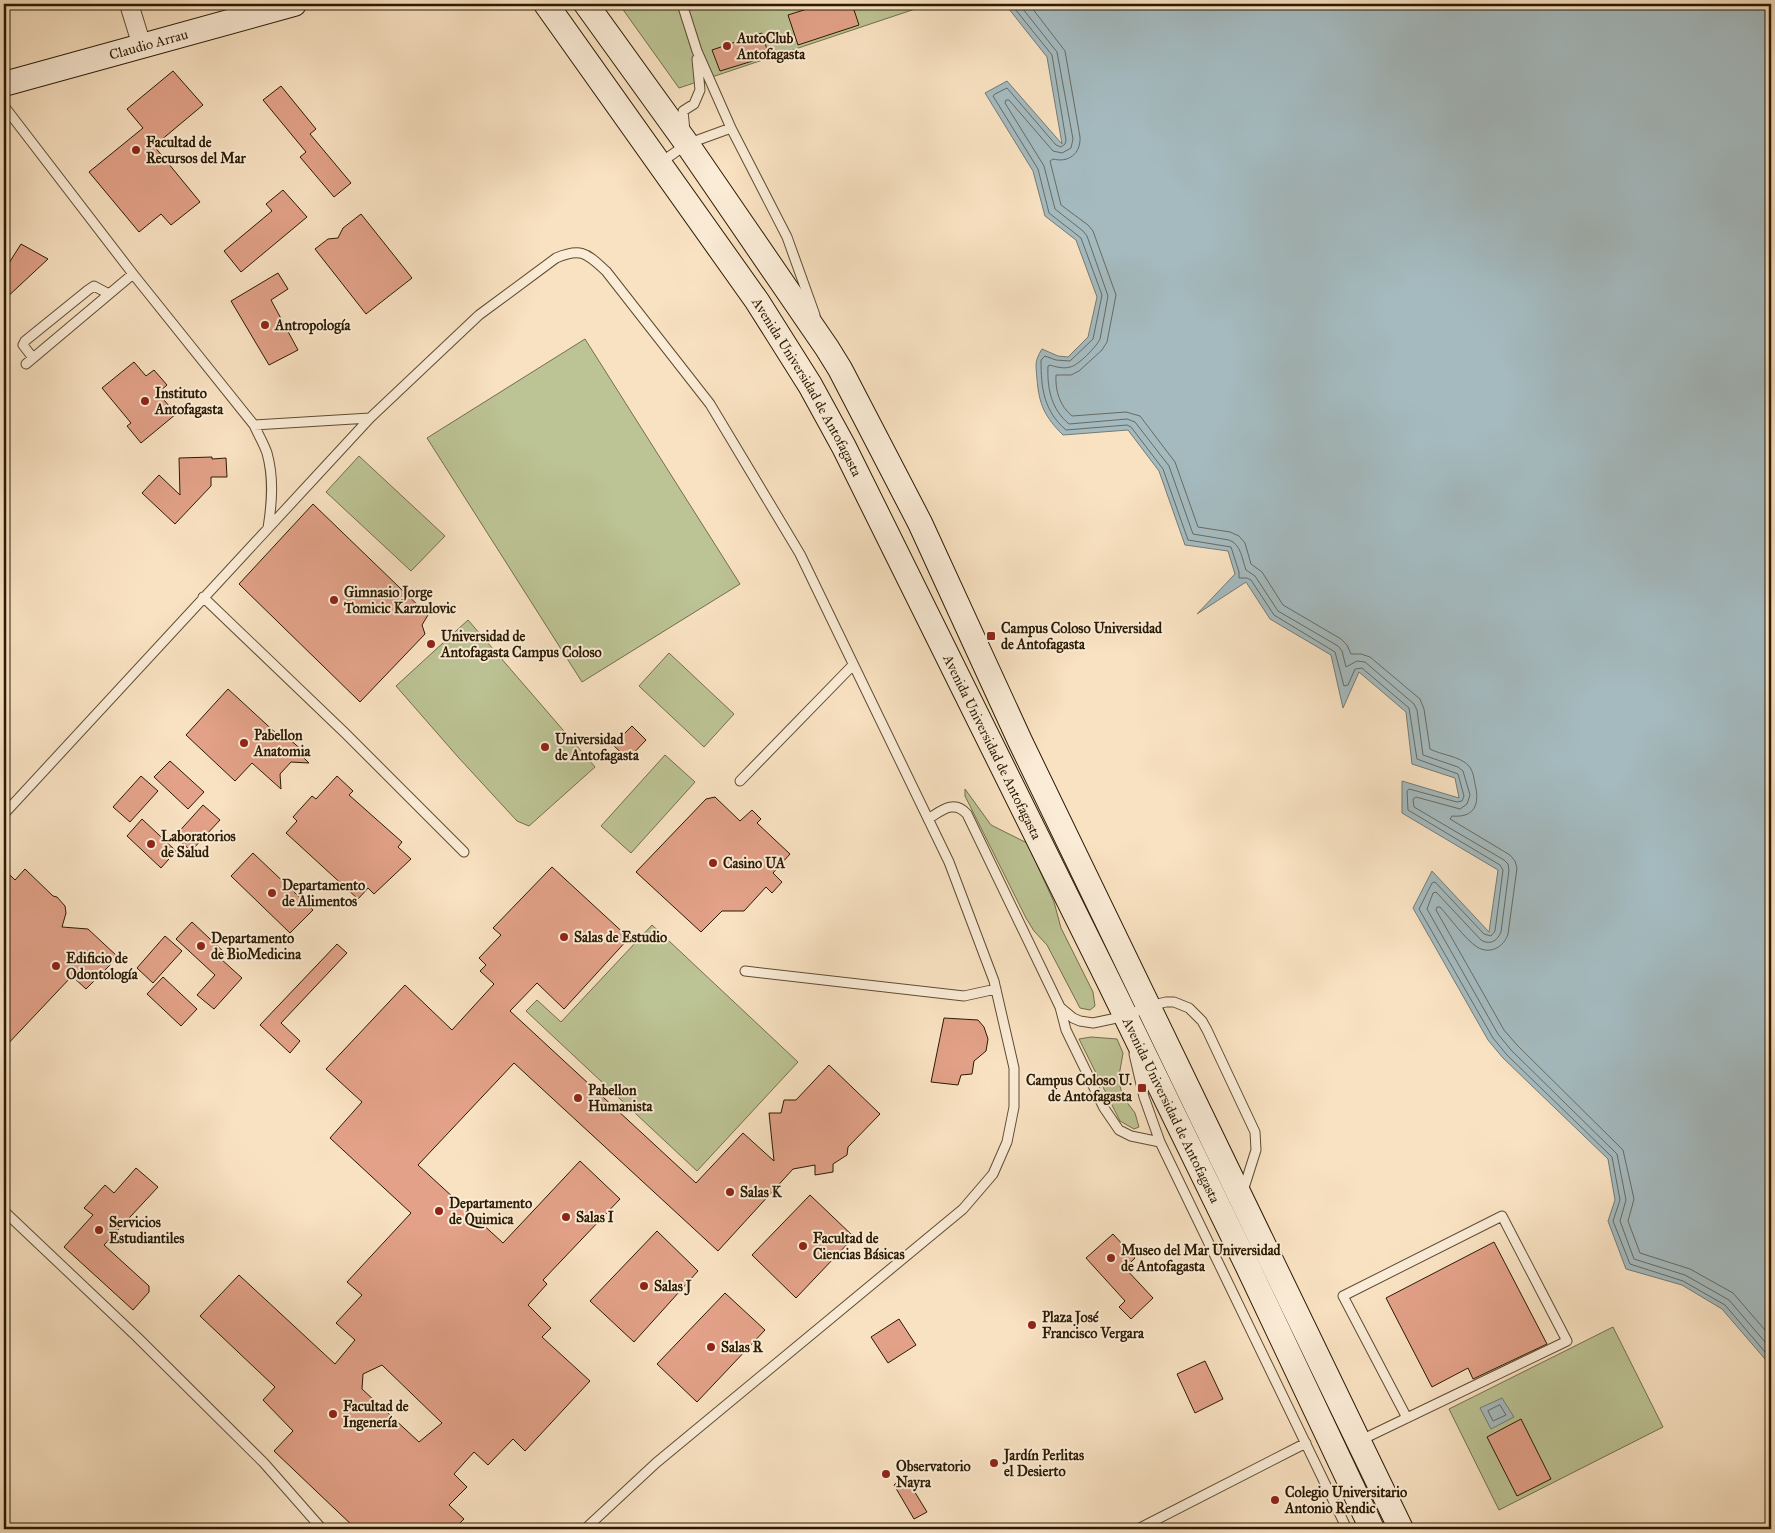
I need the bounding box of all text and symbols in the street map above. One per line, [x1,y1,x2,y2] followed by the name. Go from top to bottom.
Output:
[107,25,191,64] street label: Claudio Arrau
[736,30,806,64] place label: AutoClub Antofagasta
[721,40,733,52] marker: AutoClub Antofagasta
[146,134,247,167] place label: Facultad de Recursos del Mar
[130,144,142,156] marker: Facultad de Recursos del Mar
[748,294,865,480] street label: Avenida Universidad de Antofagasta
[274,317,352,335] place label: Antropología
[259,319,271,331] marker: Antropología
[154,385,224,419] place label: Instituto Antofagasta
[139,395,151,407] marker: Instituto Antofagasta
[343,584,456,617] place label: Gimnasio Jorge Tomicic Karzulovic
[328,594,340,606] marker: Gimnasio Jorge Tomicic Karzulovic
[1001,620,1163,654] place label: Campus Coloso Universidad de Antofagasta
[440,628,602,662] place label: Universidad de Antofagasta Campus Coloso
[985,630,997,642] marker: Campus Coloso Universidad de Antofagasta
[425,638,437,650] marker: Universidad de Antofagasta Campus Coloso
[939,651,1045,842] street label: Avenida Universidad de Antofagasta
[253,727,312,760] place label: Pabellon Anatomia
[555,731,640,765] place label: Universidad de Antofagasta
[238,737,250,749] marker: Pabellon Anatomia
[539,741,551,753] marker: Universidad de Antofagasta
[161,828,236,861] place label: Laboratorios de Salud
[145,838,157,850] marker: Laboratorios de Salud
[723,855,786,872] place label: Casino UA
[707,857,719,869] marker: Casino UA
[282,877,365,910] place label: Departamento de Alimentos
[266,887,278,899] marker: Departamento de Alimentos
[574,929,667,946] place label: Salas de Estudio
[211,930,302,963] place label: Departamento de BioMedicina
[558,931,570,943] marker: Salas de Estudio
[195,940,207,952] marker: Departamento de BioMedicina
[66,950,139,984] place label: Edificio de Odontología
[50,960,62,972] marker: Edificio de Odontología
[1118,1014,1224,1206] street label: Avenida Universidad de Antofagasta
[1026,1072,1133,1106] place label: Campus Coloso U. de Antofagasta
[588,1082,654,1115] place label: Pabellon Humanista
[1136,1082,1148,1094] marker: Campus Coloso U. de Antofagasta
[572,1092,584,1104] marker: Pabellon Humanista
[740,1184,783,1201] place label: Salas K
[724,1186,736,1198] marker: Salas K
[449,1195,532,1229] place label: Departamento de Quimica
[433,1205,445,1217] marker: Departamento de Quimica
[576,1209,614,1226] place label: Salas I
[560,1211,572,1223] marker: Salas I
[109,1214,184,1247] place label: Servicios Estudiantiles
[93,1224,105,1236] marker: Servicios Estudiantiles
[813,1230,905,1263] place label: Facultad de Ciencias Básicas
[797,1240,809,1252] marker: Facultad de Ciencias Básicas
[1121,1242,1282,1276] place label: Museo del Mar Universidad de Antofagasta
[1105,1252,1117,1264] marker: Museo del Mar Universidad de Antofagasta
[654,1278,692,1296] place label: Salas J
[638,1280,650,1292] marker: Salas J
[1042,1309,1145,1343] place label: Plaza José Francisco Vergara
[1026,1319,1038,1331] marker: Plaza José Francisco Vergara
[721,1339,764,1356] place label: Salas R
[705,1341,717,1353] marker: Salas R
[343,1398,409,1432] place label: Facultad de Ingenería
[327,1408,339,1420] marker: Facultad de Ingenería
[1002,1447,1084,1480] place label: Jardín Perlitas el Desierto
[988,1457,1000,1469] marker: Jardín Perlitas el Desierto
[896,1458,971,1492] place label: Observatorio Nayra
[880,1468,892,1480] marker: Observatorio Nayra
[1284,1484,1407,1517] place label: Colegio Universitario Antonio Rendic
[1269,1494,1281,1506] marker: Colegio Universitario Antonio Rendic

